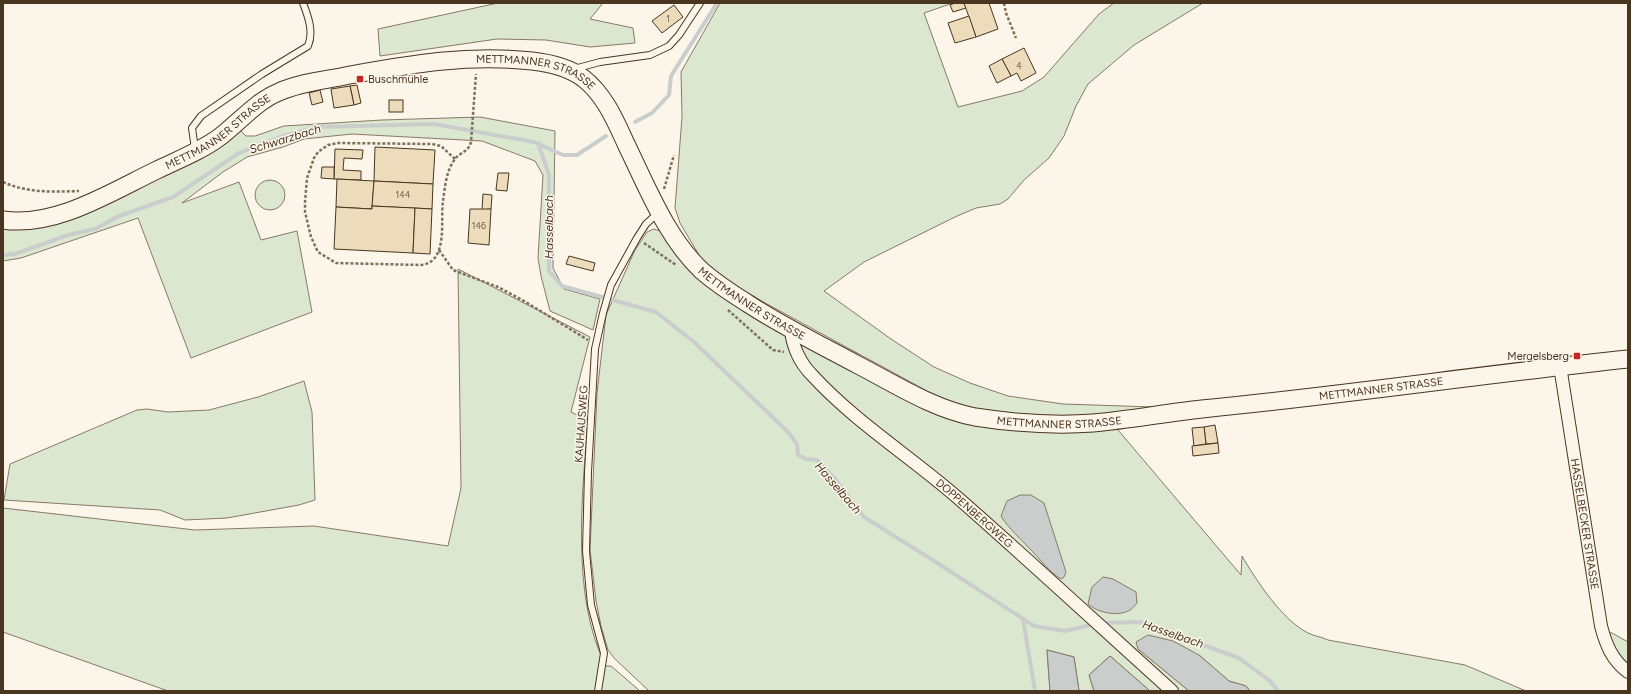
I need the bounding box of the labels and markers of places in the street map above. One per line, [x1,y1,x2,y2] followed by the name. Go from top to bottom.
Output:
[368,73,428,86] place label: Buschmühle
[355,74,365,84] marker: Buschmühle
[1507,350,1569,363] place label: Mergelsberg
[1572,351,1582,361] marker: Mergelsberg

